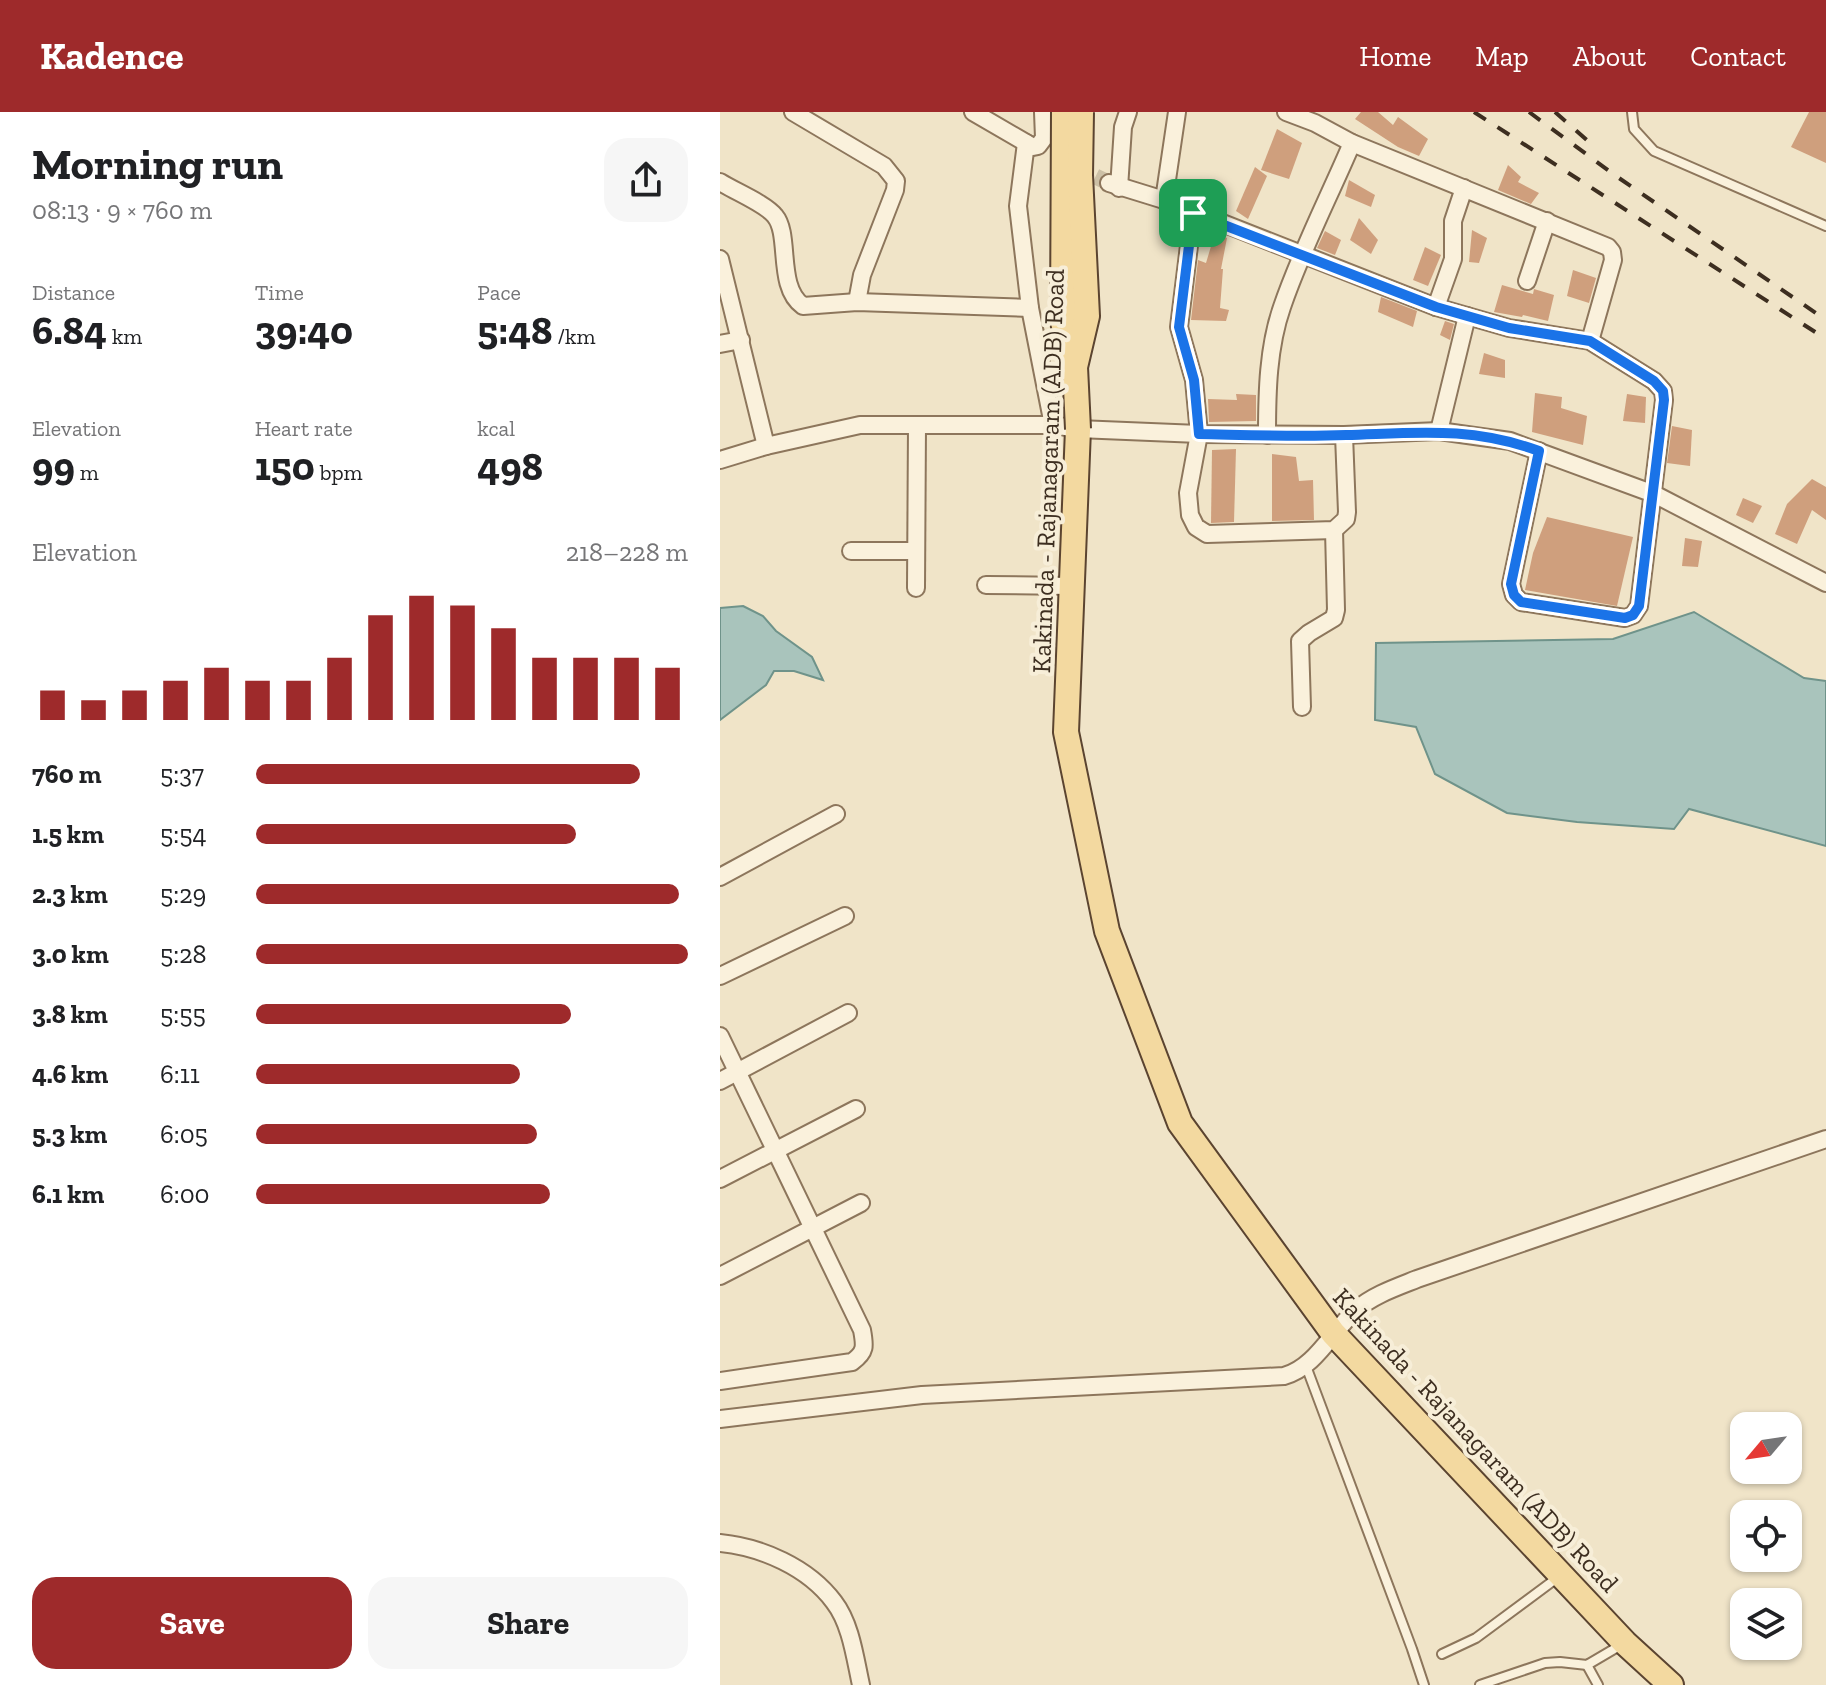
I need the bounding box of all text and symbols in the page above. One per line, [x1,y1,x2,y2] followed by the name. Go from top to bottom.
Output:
[40,33,184,79] text: Kadence
[1359,40,1431,73] text: Home
[1475,40,1529,73] text: Map
[1573,40,1646,73] text: About
[1690,40,1786,73] text: Contact
[32,137,283,190] text: Morning run
[604,138,688,222] button: share
[1159,179,1227,247] pin
[1171,191,1215,235] icon: arrive
[32,194,212,226] text: 08:13 · 9 × 760 m
[1025,268,1071,674] street label: Kakinada - Rajanagaram (ADB) Road
[32,279,115,306] text: Distance
[255,279,304,306] text: Time
[477,279,521,306] text: Pace
[32,306,107,354] text: 6.84
[255,306,353,354] text: 39:40
[477,306,553,354] text: 5:48
[107,323,142,350] text: km
[553,323,595,350] text: /km
[32,415,121,442] text: Elevation
[255,415,353,442] text: Heart rate
[477,415,515,442] text: kcal
[32,442,75,490] text: 99
[255,442,315,490] text: 150
[477,442,543,490] text: 498
[75,459,99,486] text: m
[315,459,363,486] text: bpm
[32,536,137,568] text: Elevation
[566,536,688,568] text: 218–228 m
[32,758,101,790] text: 760 m
[160,758,204,790] text: 5:37
[32,818,104,850] text: 1.5 km
[160,818,206,850] text: 5:54
[32,878,108,910] text: 2.3 km
[160,878,206,910] text: 5:29
[32,938,109,970] text: 3.0 km
[160,938,207,970] text: 5:28
[32,998,108,1030] text: 3.8 km
[160,998,206,1030] text: 5:55
[32,1058,108,1090] text: 4.6 km
[160,1058,200,1090] text: 6:11
[32,1118,107,1150] text: 5.3 km
[160,1118,208,1150] text: 6:05
[32,1178,104,1210] text: 6.1 km
[160,1178,210,1210] text: 6:00
[1326,1281,1626,1599] street label: Kakinada - Rajanagaram (ADB) Road
[1730,1412,1802,1484] north arrow
[1730,1412,1802,1660] map controls
[1730,1500,1802,1572] button: locate
[32,1577,352,1669] button: Save
[368,1577,688,1669] button: Share
[1730,1588,1802,1660] button: layers

